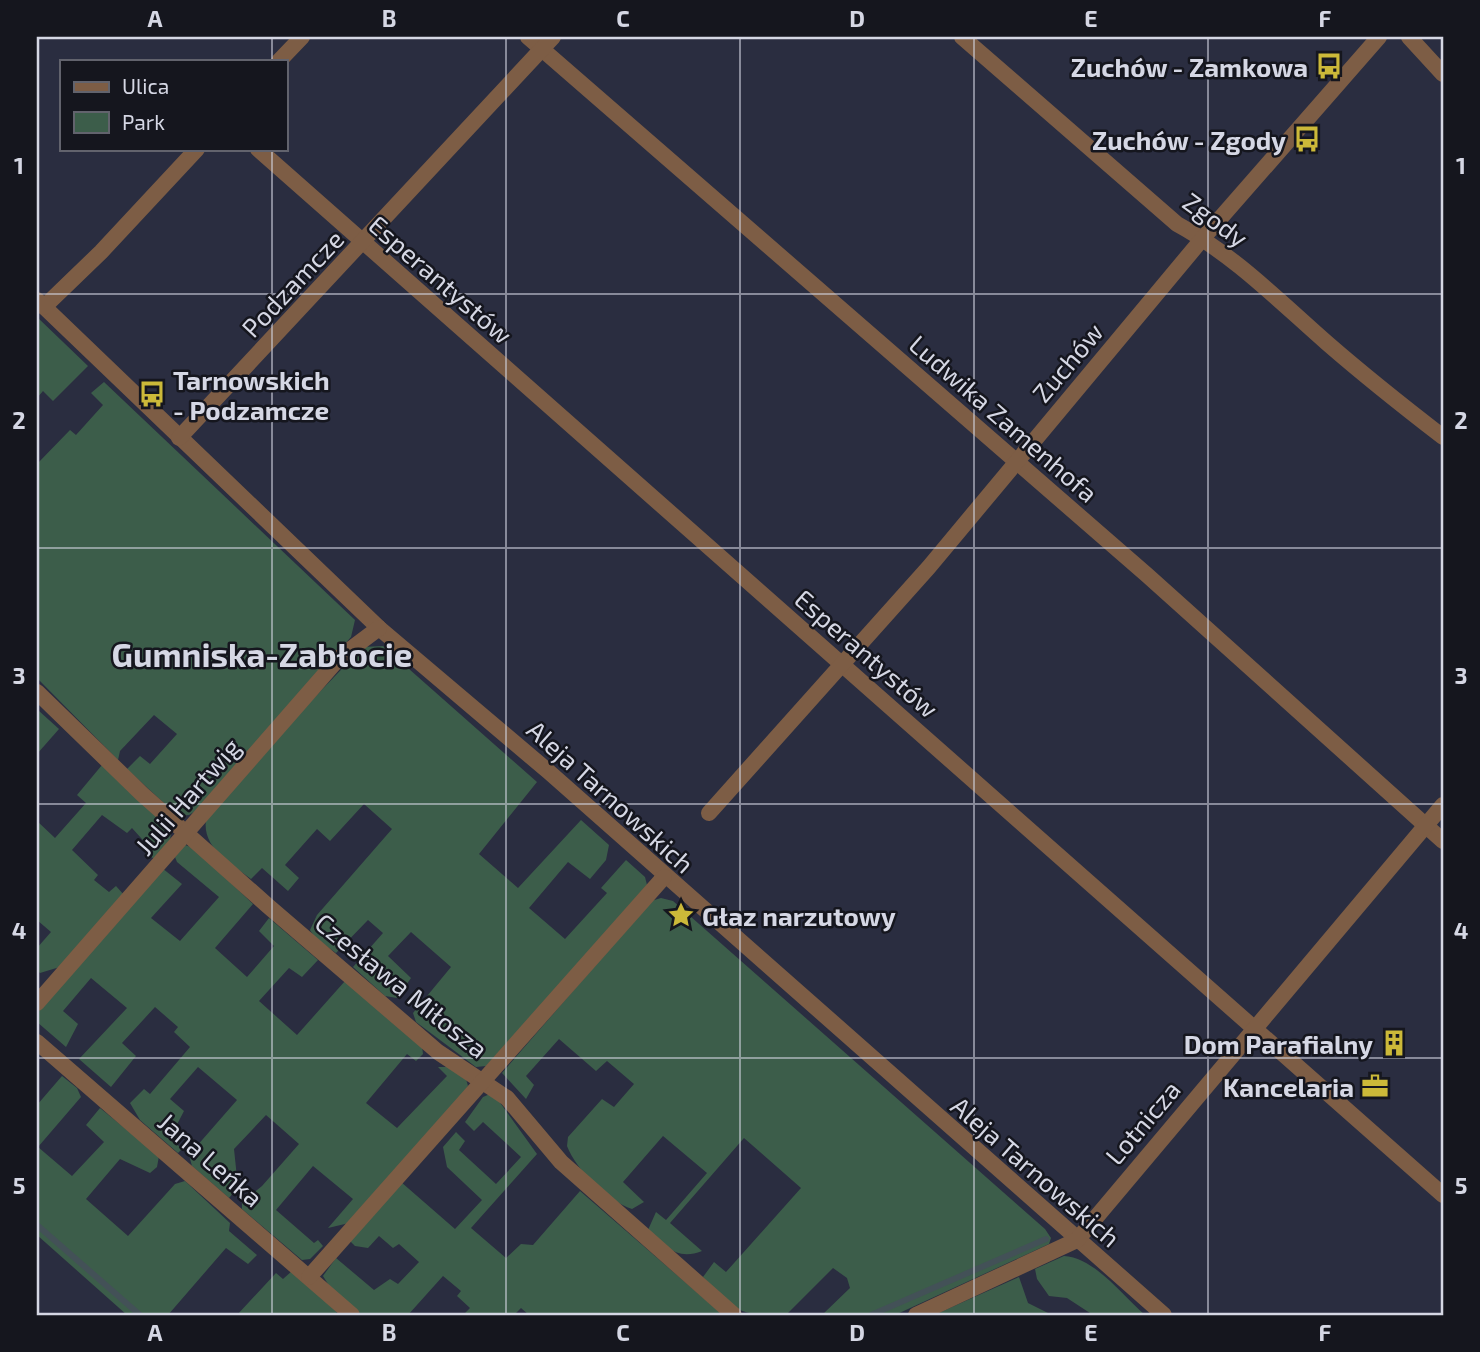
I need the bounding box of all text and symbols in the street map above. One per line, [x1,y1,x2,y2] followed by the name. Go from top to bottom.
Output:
[147,4,163,32] text: A
[382,4,396,32] text: B
[616,4,630,32] text: C
[849,4,865,32] text: D
[1084,4,1098,32] text: E
[1319,4,1332,32] text: F
[1071,51,1308,82] place label: Zuchów - Zamkowa
[1314,51,1344,81] bus stop icon: Zuchów - Zamkowa
[60,60,287,150] legend
[122,73,169,98] text: Ulica
[122,109,165,134] text: Park
[1092,124,1286,156] place label: Zuchów - Zgody
[1292,124,1322,154] bus stop icon: Zuchów - Zgody
[14,151,24,179] text: 1
[1456,151,1466,179] text: 1
[1178,185,1255,253] street label: Zgody
[363,208,519,350] street label: Esperantystów
[235,223,349,343] street label: Podzamcze
[1025,316,1109,408] street label: Zuchów
[904,328,1104,508] street label: Ludwika Zamenhofa
[173,364,330,425] place label: Tarnowskich - Podzamcze
[137,379,167,409] bus stop icon: Tarnowskich - Podzamcze
[12,406,26,434] text: 2
[1454,406,1468,434] text: 2
[789,582,945,724] street label: Esperantystów
[112,634,412,674] district label: Gumniska-Zabłocie
[12,661,26,689] text: 3
[1454,661,1468,689] text: 3
[521,713,701,879] street label: Aleja Tarnowskich
[128,731,246,861] street label: Julii Hartwig
[666,900,696,930] place icon: Głaz narzutowy
[702,900,896,932] place label: Głaz narzutowy
[310,906,494,1064] street label: Czesława Miłosza
[12,916,26,944] text: 4
[1454,916,1468,944] text: 4
[1184,1028,1373,1060] place label: Dom Parafialny
[1379,1028,1409,1058] building icon: Dom Parafialny
[1223,1071,1354,1102] place label: Kancelaria
[1360,1071,1390,1101] office icon: Kancelaria
[1098,1074,1186,1170] street label: Lotnicza
[945,1089,1127,1253] street label: Aleja Tarnowskich
[152,1105,270,1213] street label: Jana Leńka
[13,1171,25,1199] text: 5
[1455,1171,1467,1199] text: 5
[147,1318,163,1346] text: A
[382,1318,396,1346] text: B
[616,1318,630,1346] text: C
[849,1318,865,1346] text: D
[1084,1318,1098,1346] text: E
[1319,1318,1332,1346] text: F

